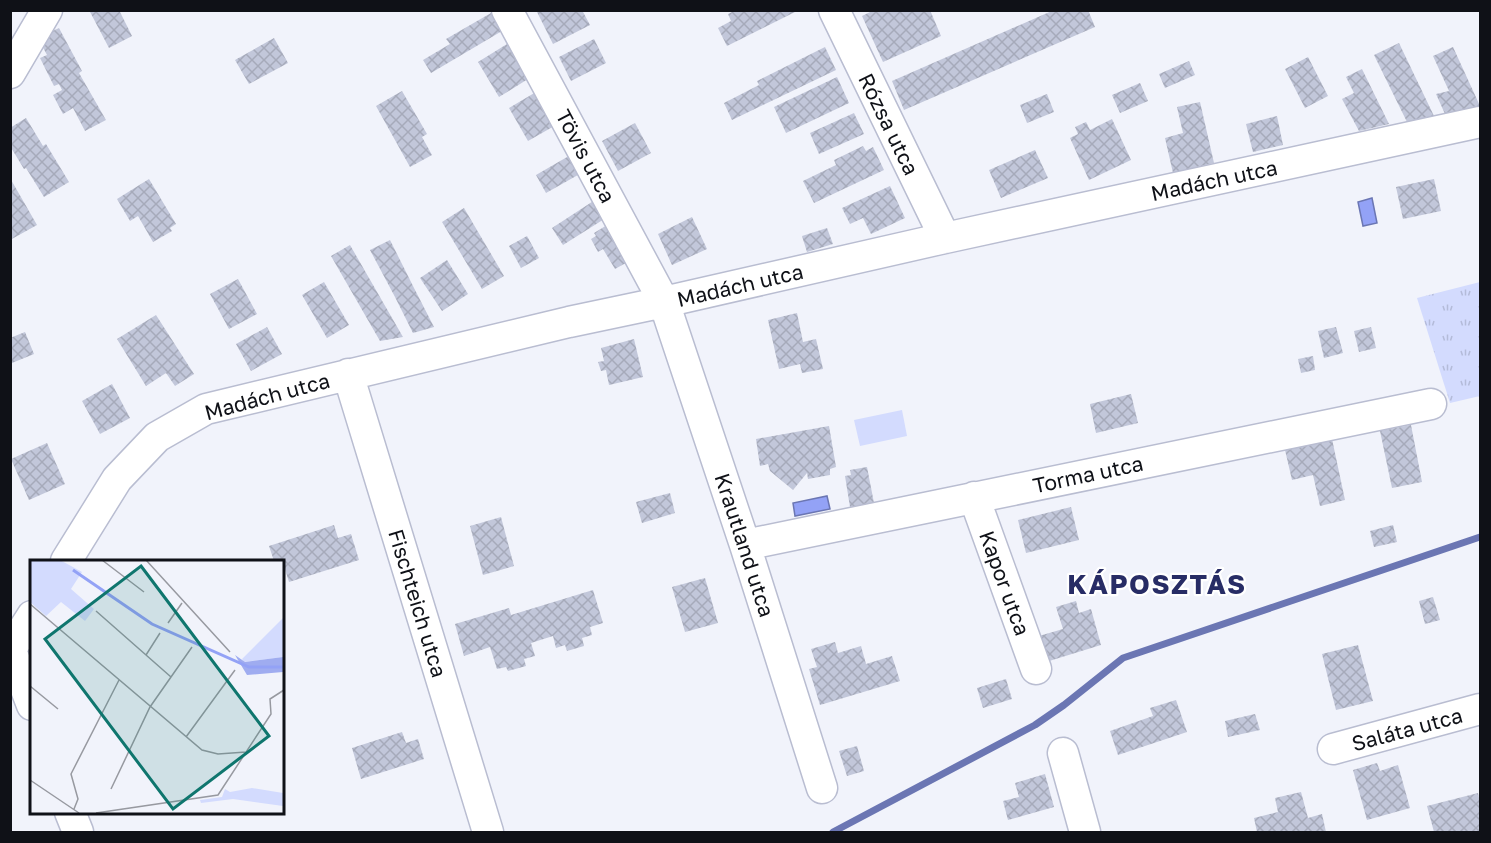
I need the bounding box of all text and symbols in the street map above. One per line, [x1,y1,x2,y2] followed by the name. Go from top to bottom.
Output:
[853,69,925,179] street label: Rózsa utca
[551,105,621,207] street label: Tövis utca
[1148,154,1280,206] street label: Madách utca
[674,258,806,312] street label: Madách utca
[201,367,333,425] street label: Madách utca
[1030,450,1146,498] street label: Torma utca
[710,470,780,620] street label: Krautland utca
[383,526,453,680] street label: Fischteich utca
[974,527,1036,639] street label: Kapor utca
[30,560,284,813] inset map
[1067,568,1247,600] district label: KÁPOSZTÁS
[1349,702,1465,756] street label: Saláta utca

